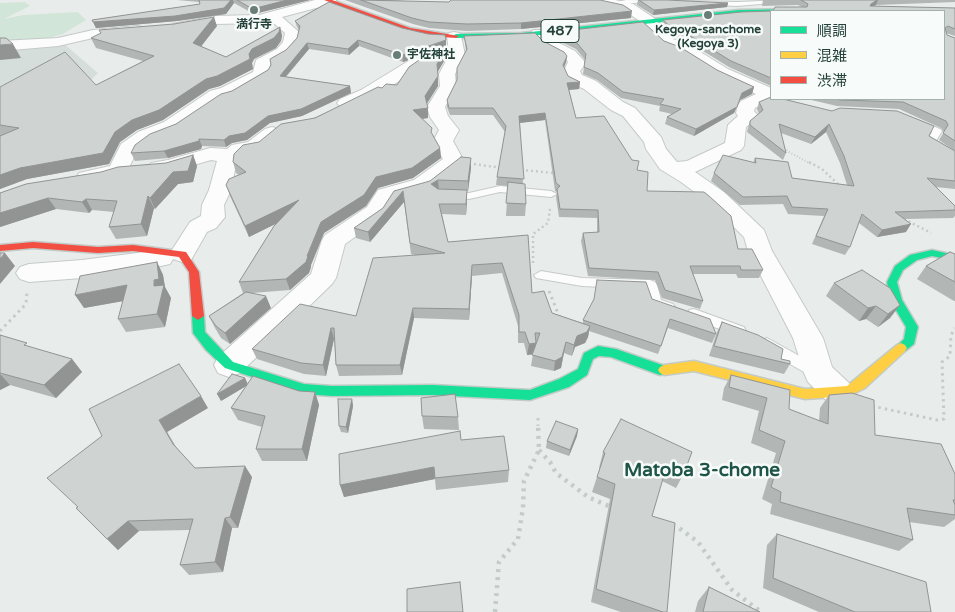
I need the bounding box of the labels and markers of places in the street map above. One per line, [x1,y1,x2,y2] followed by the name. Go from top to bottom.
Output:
[248,4,260,16] marker: 満行寺
[702,9,714,21] marker: Kegoya-sanchome (Kegoya 3)
[236,18,272,32] place label: 満行寺
[655,23,761,51] place label: Kegoya-sanchome (Kegoya 3)
[407,48,455,62] place label: 宇佐神社
[391,49,403,61] marker: 宇佐神社

